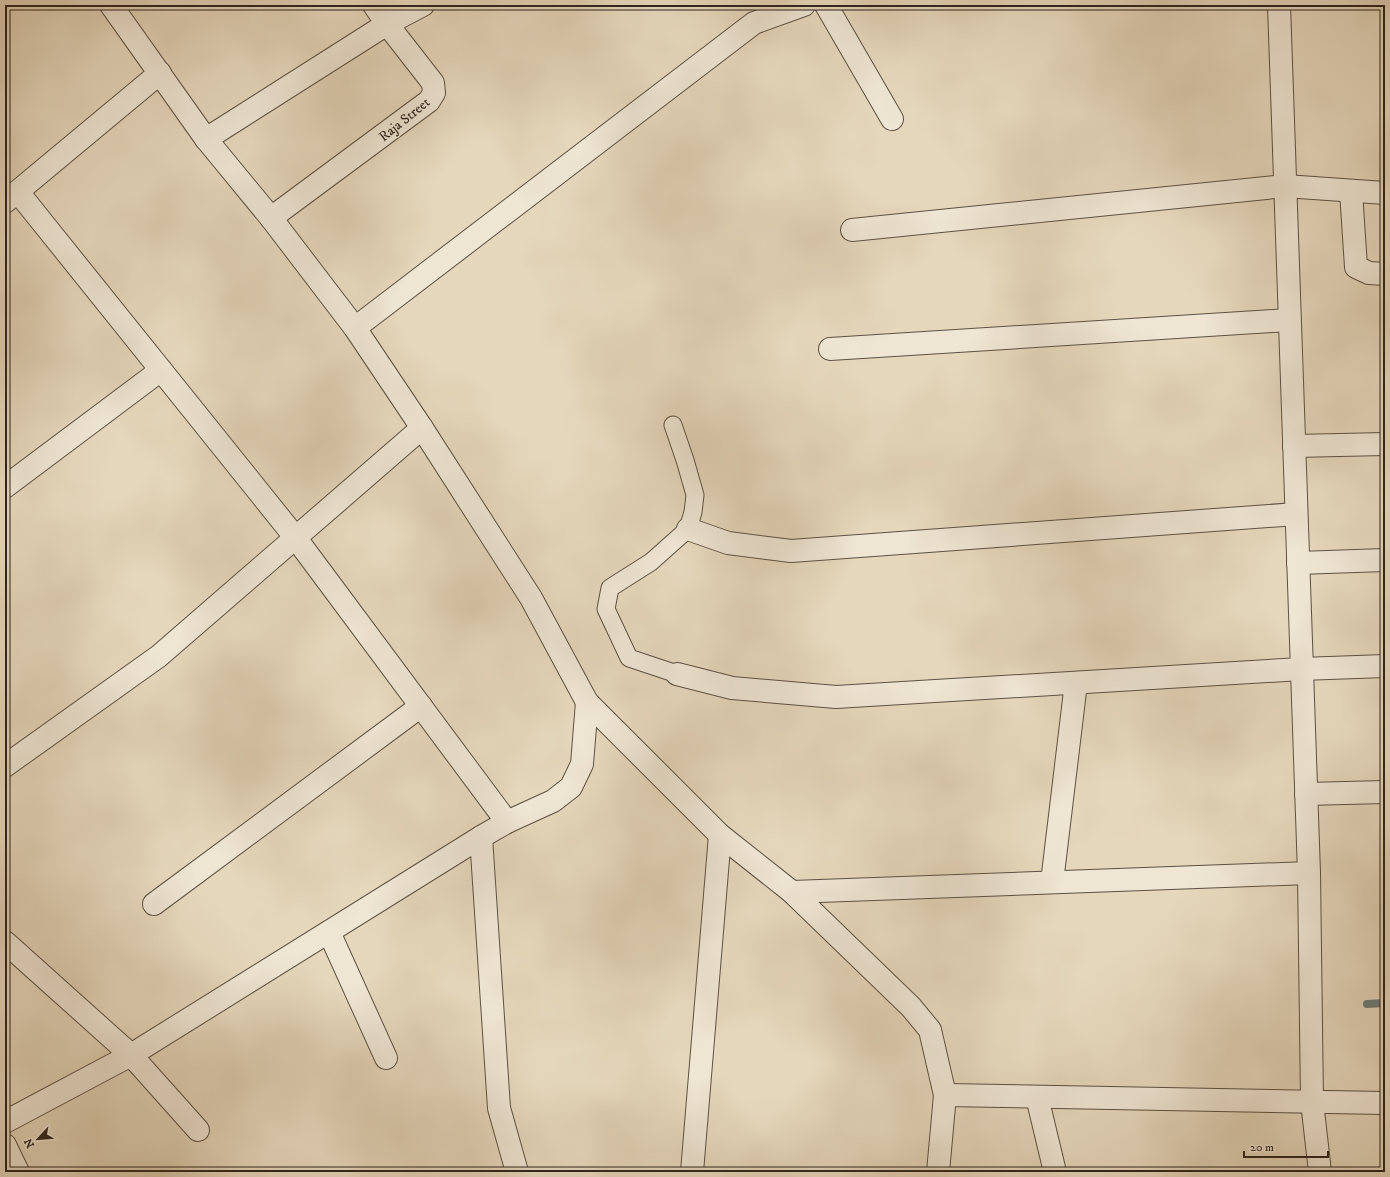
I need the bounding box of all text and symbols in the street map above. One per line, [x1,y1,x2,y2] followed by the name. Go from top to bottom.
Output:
[375,93,434,146] street label: Raja Street
[18,1119,58,1159] north arrow
[1244,1133,1328,1159] scale bar
[22,1136,38,1150] text: N
[1250,1140,1274,1155] text: 20 m

